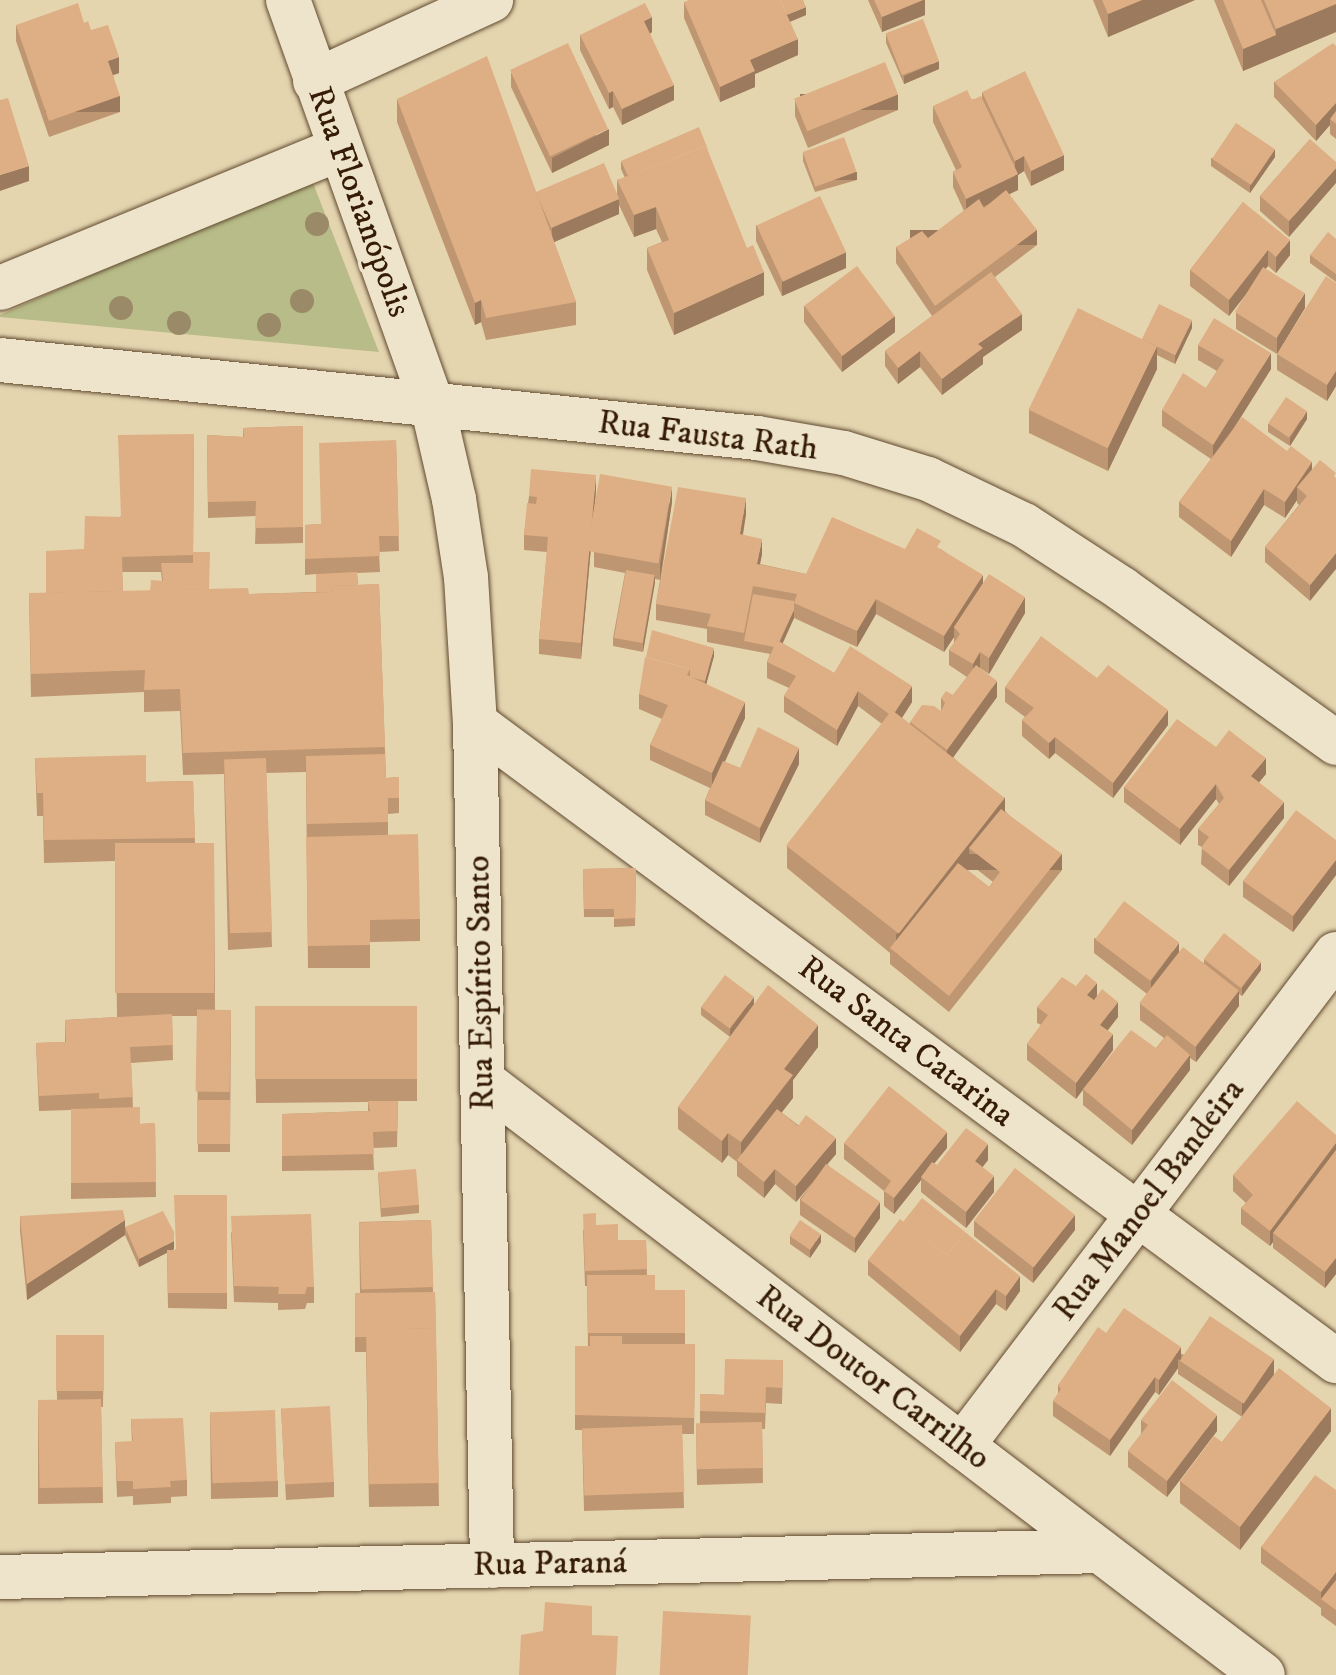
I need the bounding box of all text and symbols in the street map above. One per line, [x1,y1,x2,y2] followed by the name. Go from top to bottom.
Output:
[298,81,420,323] street label: Rua Florianópolis
[596,402,820,470] street label: Rua Fausta Rath
[458,855,504,1111] street label: Rua Espírito Santo
[790,948,1022,1136] street label: Rua Santa Catarina
[1045,1071,1253,1329] street label: Rua Manoel Bandeira
[748,1277,998,1479] street label: Rua Doutor Carrilho
[473,1542,627,1586] street label: Rua Paraná

